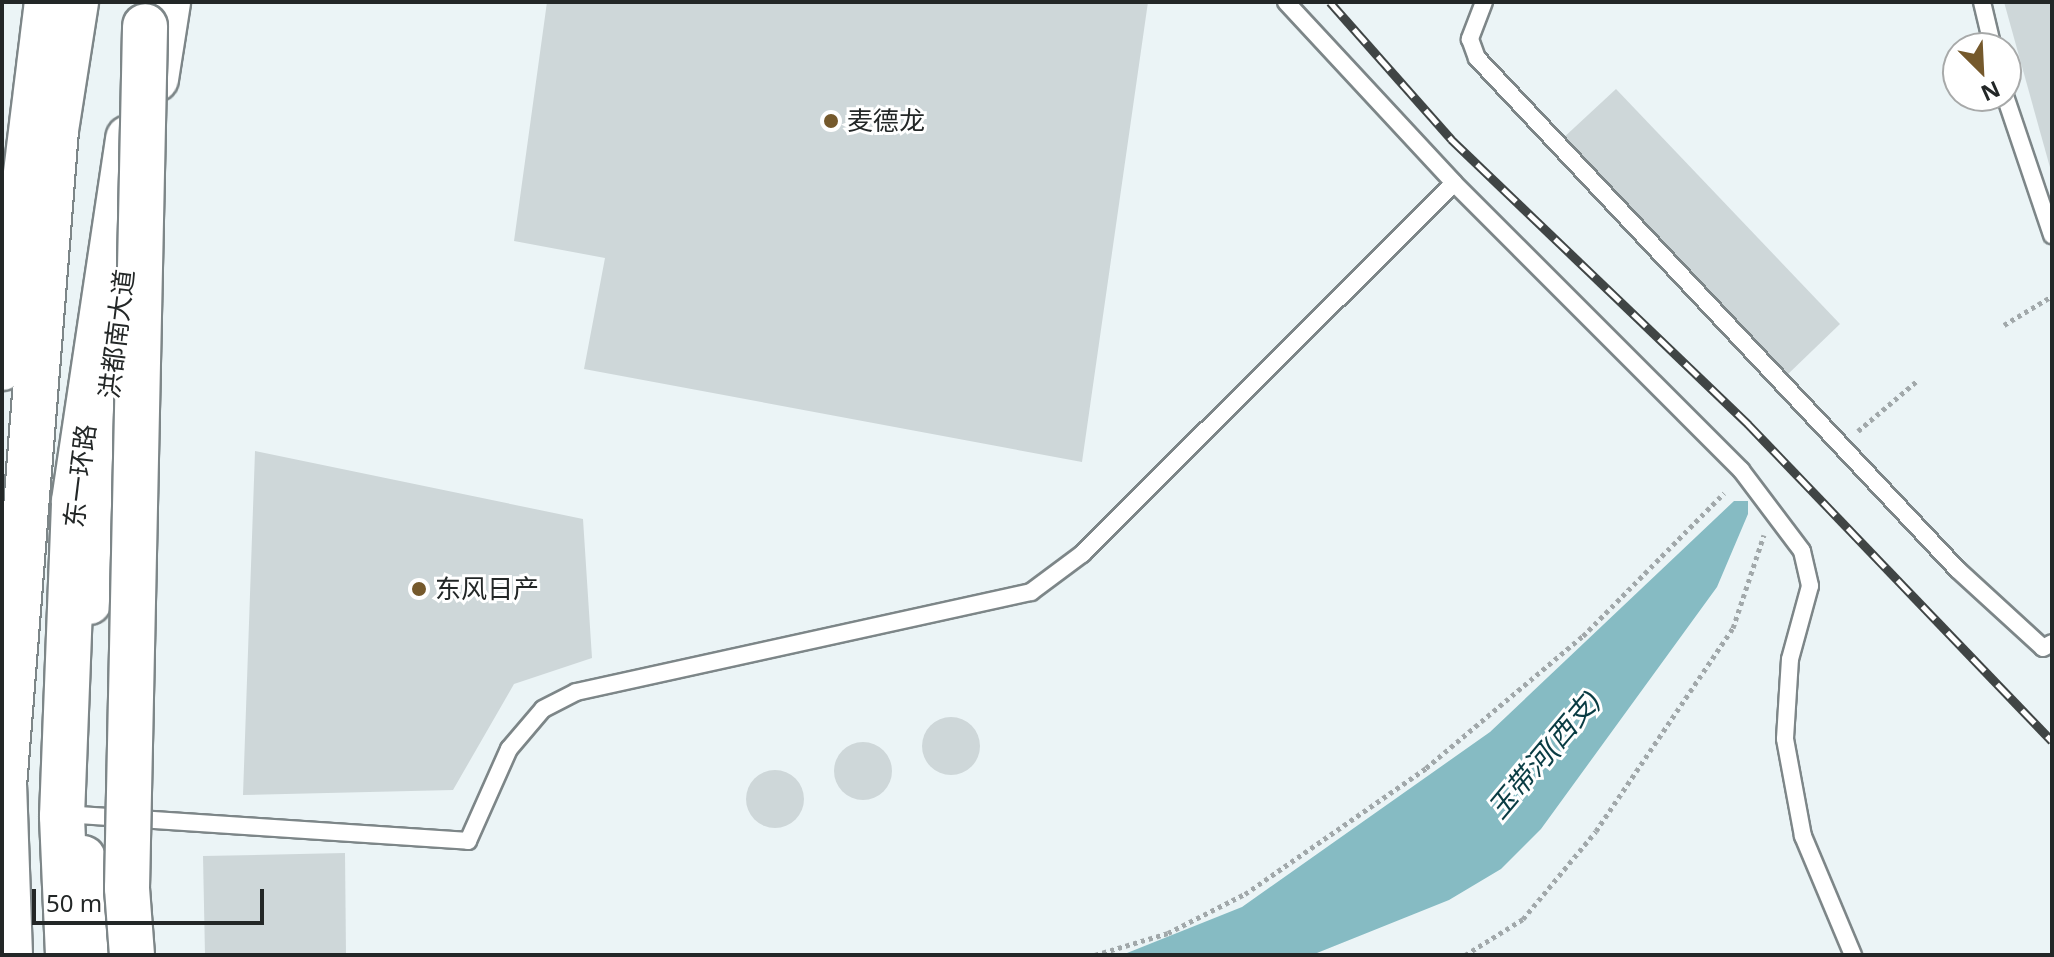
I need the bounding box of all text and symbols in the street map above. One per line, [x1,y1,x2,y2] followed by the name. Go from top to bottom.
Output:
[1942,32,2022,112] north arrow
[1977,75,2005,109] text: N
[847,105,925,137] place label: 麦德龙
[822,112,840,130] marker: 麦德龙
[94,268,140,400] street label: 洪都南大道
[58,422,102,530] street label: 东一环路
[435,573,539,605] place label: 东风日产
[410,580,428,598] marker: 东风日产
[1480,683,1606,825] water label: 玉带河(西支)
[36,873,268,923] scale bar
[46,886,102,919] text: 50 m

